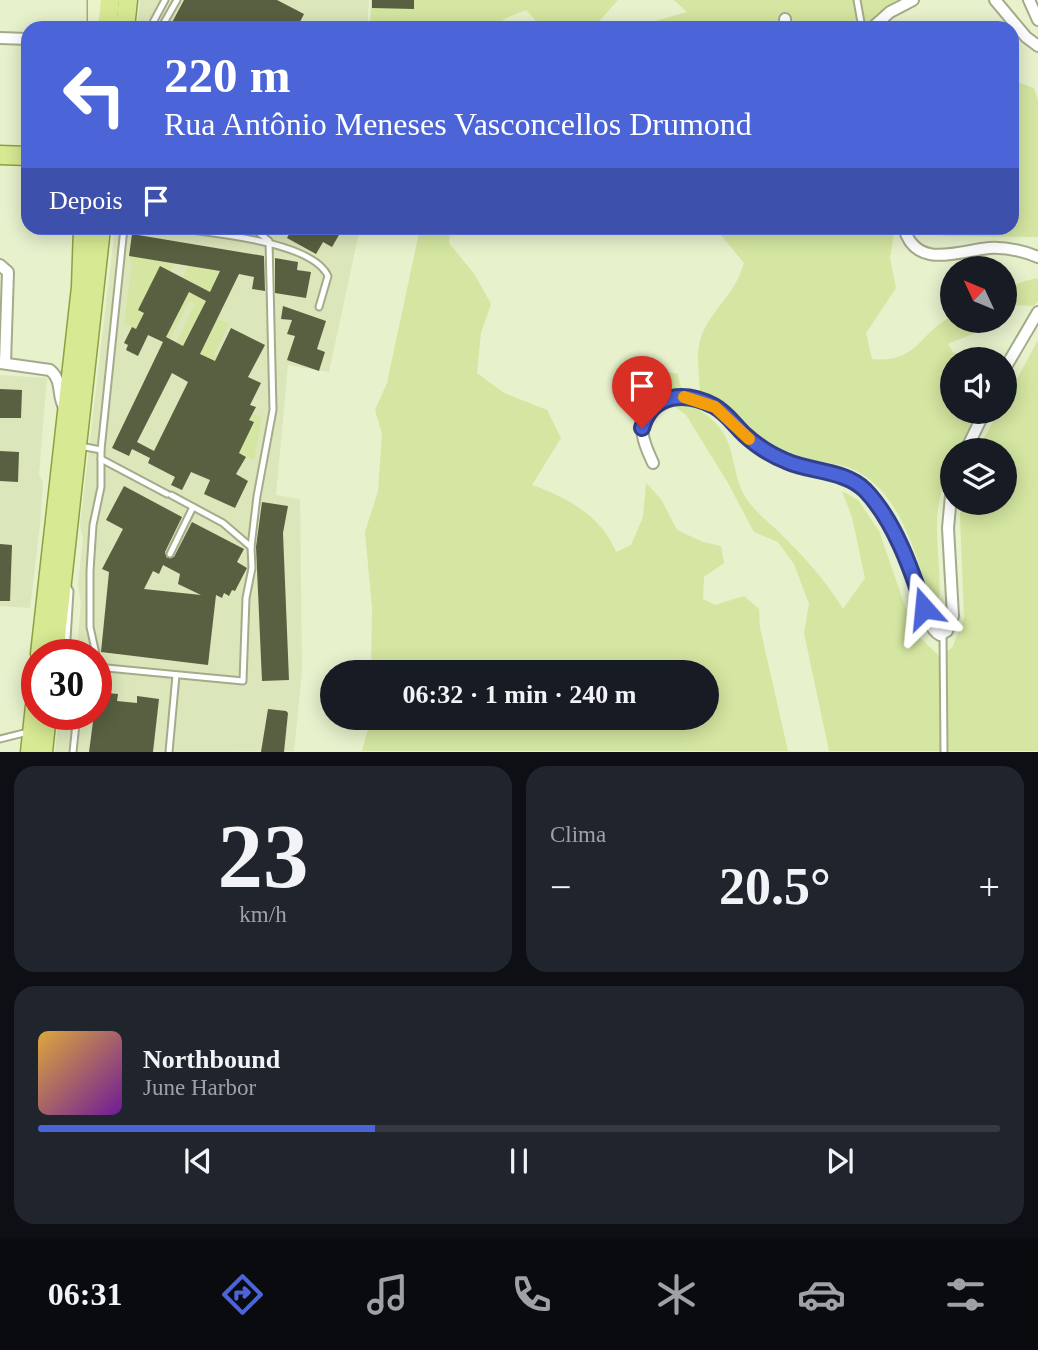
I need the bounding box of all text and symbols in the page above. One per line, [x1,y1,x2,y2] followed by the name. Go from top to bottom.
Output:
[164,48,291,103] text: 220 m
[49,49,140,140] icon: left
[164,106,752,142] text: Rua Antônio Meneses Vasconcellos Drumond
[137,182,175,220] icon: arrive
[49,186,123,215] text: Depois
[940,256,1017,332] north arrow
[940,256,1017,515] map controls
[940,347,1017,424] button: sound
[612,356,672,428] pin
[623,367,661,405] icon: arrive
[940,438,1017,515] button: layers
[887,571,961,645] position arrow
[21,639,112,730] speed limit sign: 30
[403,680,637,709] text: 06:32 · 1 min · 240 m
[218,806,309,907] text: 23
[550,822,606,847] text: Clima
[719,858,831,915] text: 20.5°
[550,866,571,908] text: −
[979,866,1000,908] text: +
[239,902,287,927] text: km/h
[143,1045,280,1074] text: Northbound
[143,1075,256,1100] text: June Harbor
[179,1142,217,1180] icon: previous
[500,1142,538,1180] icon: pause
[821,1142,859,1180] icon: next
[218,1270,267,1319] icon: directions
[363,1270,412,1319] icon: music
[507,1270,556,1319] icon: phone
[652,1270,701,1319] icon: climate
[797,1270,846,1319] icon: car
[941,1270,990,1319] icon: filters
[48,1276,122,1312] text: 06:31

